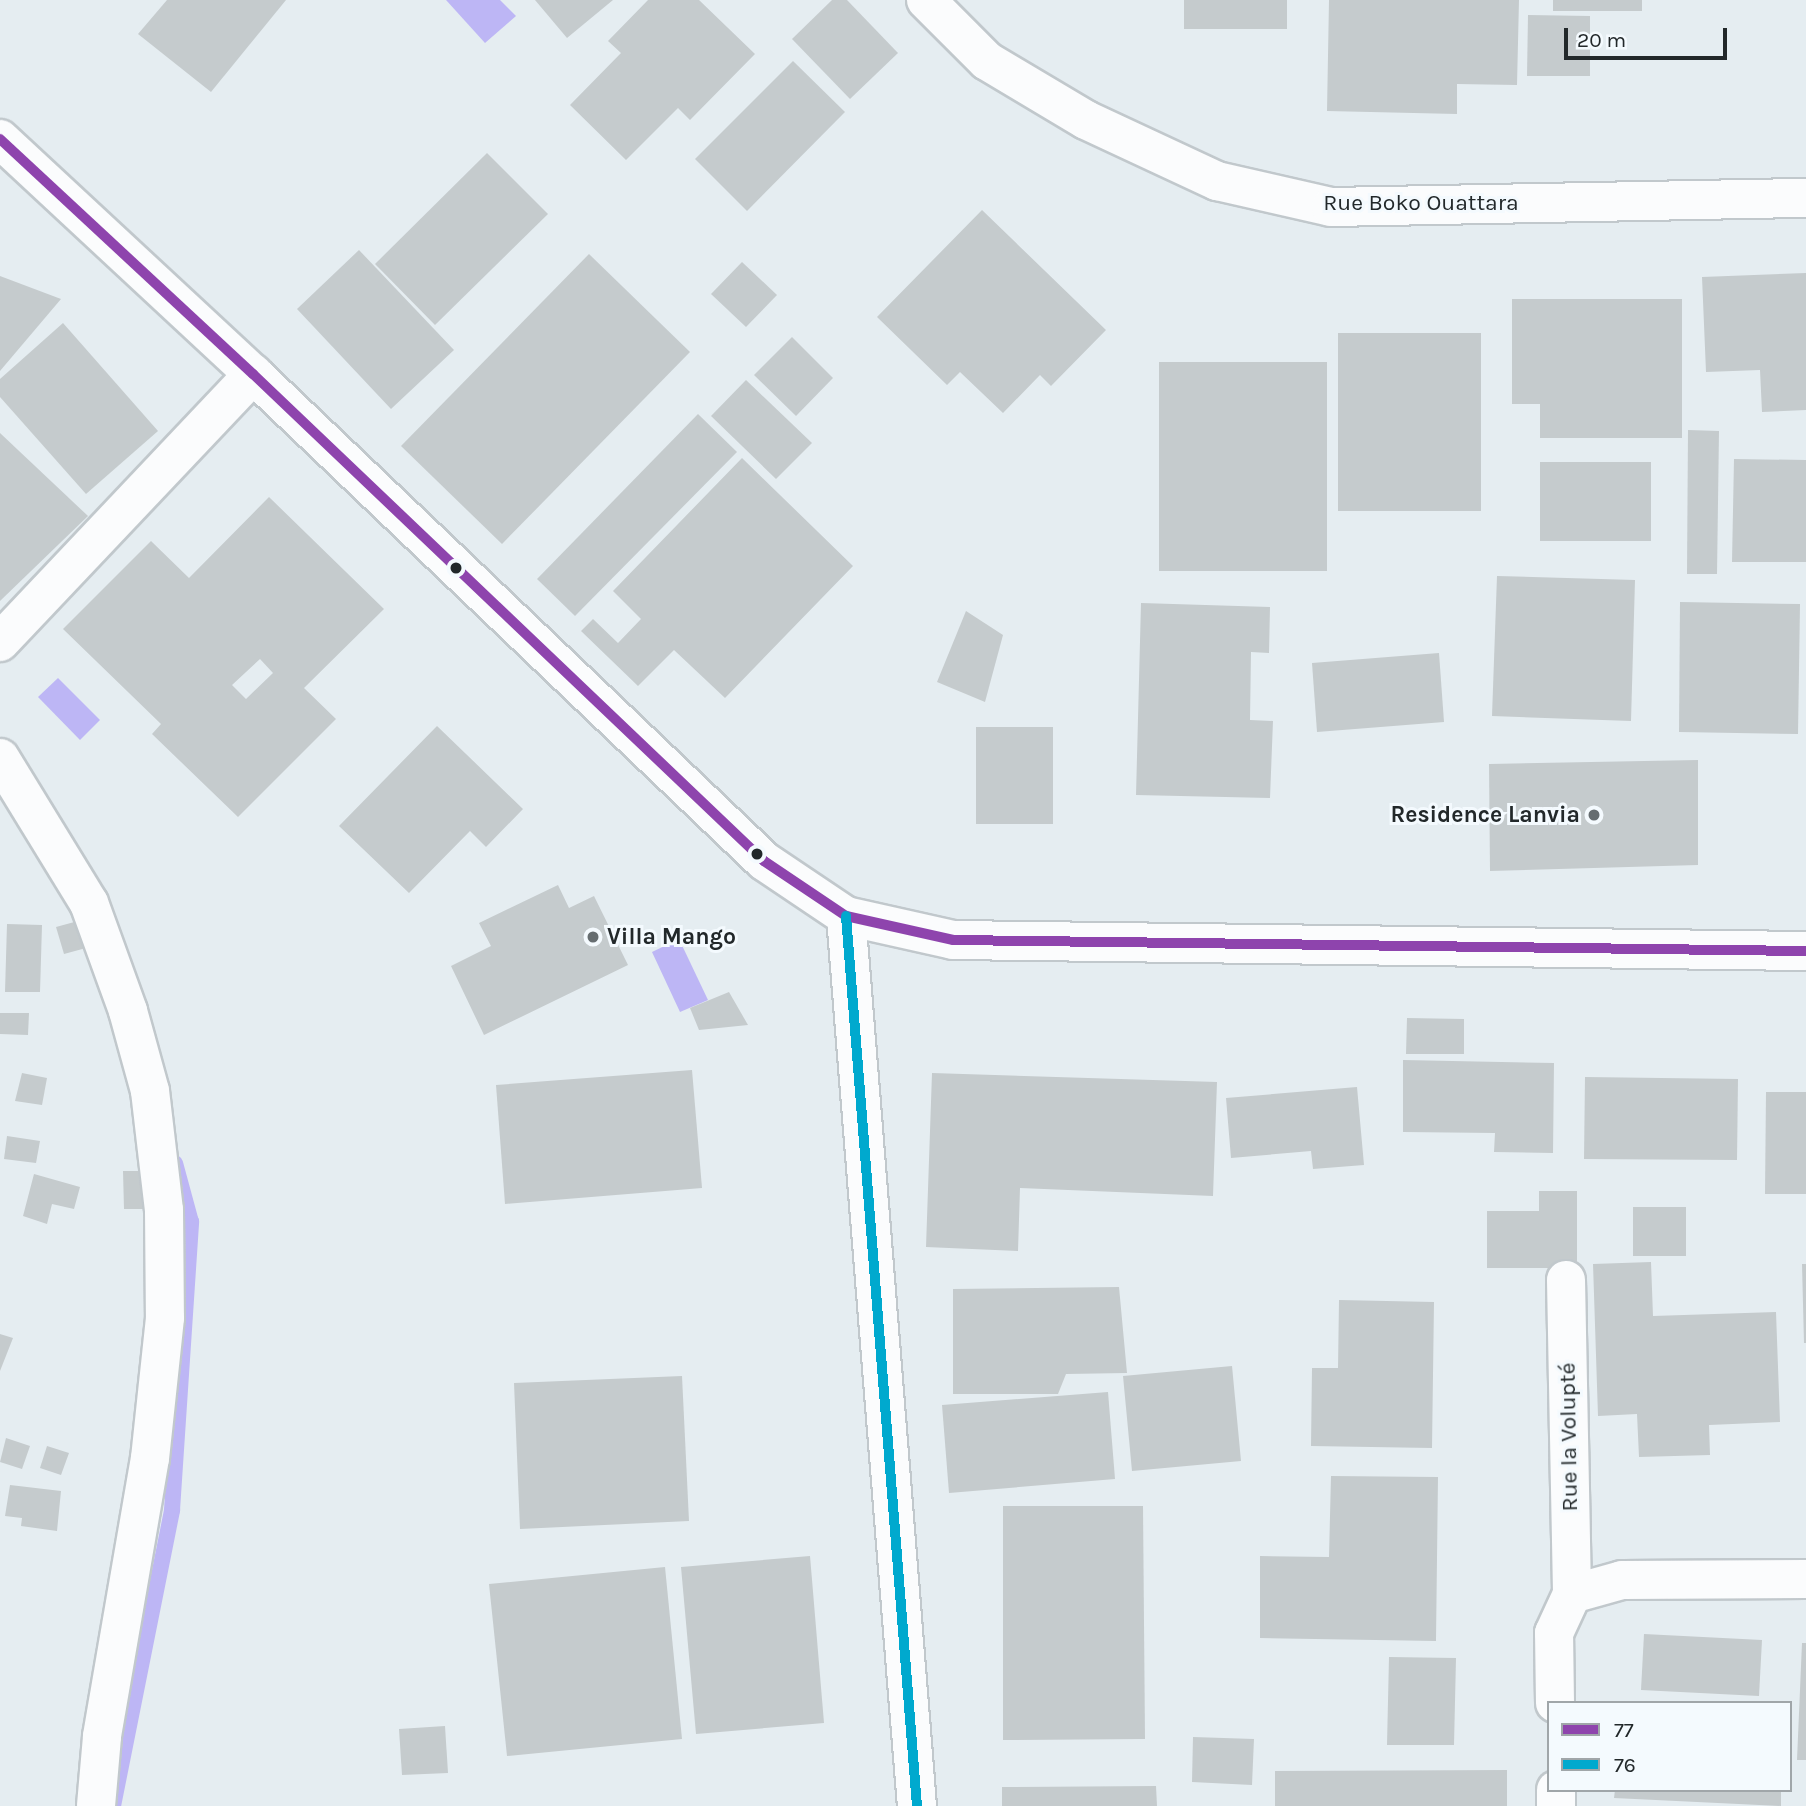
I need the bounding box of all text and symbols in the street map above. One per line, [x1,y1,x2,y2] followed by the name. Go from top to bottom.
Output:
[1568,14,1731,58] scale bar
[1577,28,1626,52] text: 20 m
[1323,189,1519,217] street label: Rue Boko Ouattara
[449,561,463,575] unlabelled marker
[1390,801,1580,829] place label: Residence Lanvia
[1586,807,1602,823] marker: Residence Lanvia
[750,847,764,861] unlabelled marker
[607,923,736,951] place label: Villa Mango
[585,929,601,945] marker: Villa Mango
[1554,1362,1584,1512] street label: Rue la Volupté
[1547,1701,1792,1792] legend
[1614,1718,1634,1742] text: 77
[1614,1753,1636,1777] text: 76

